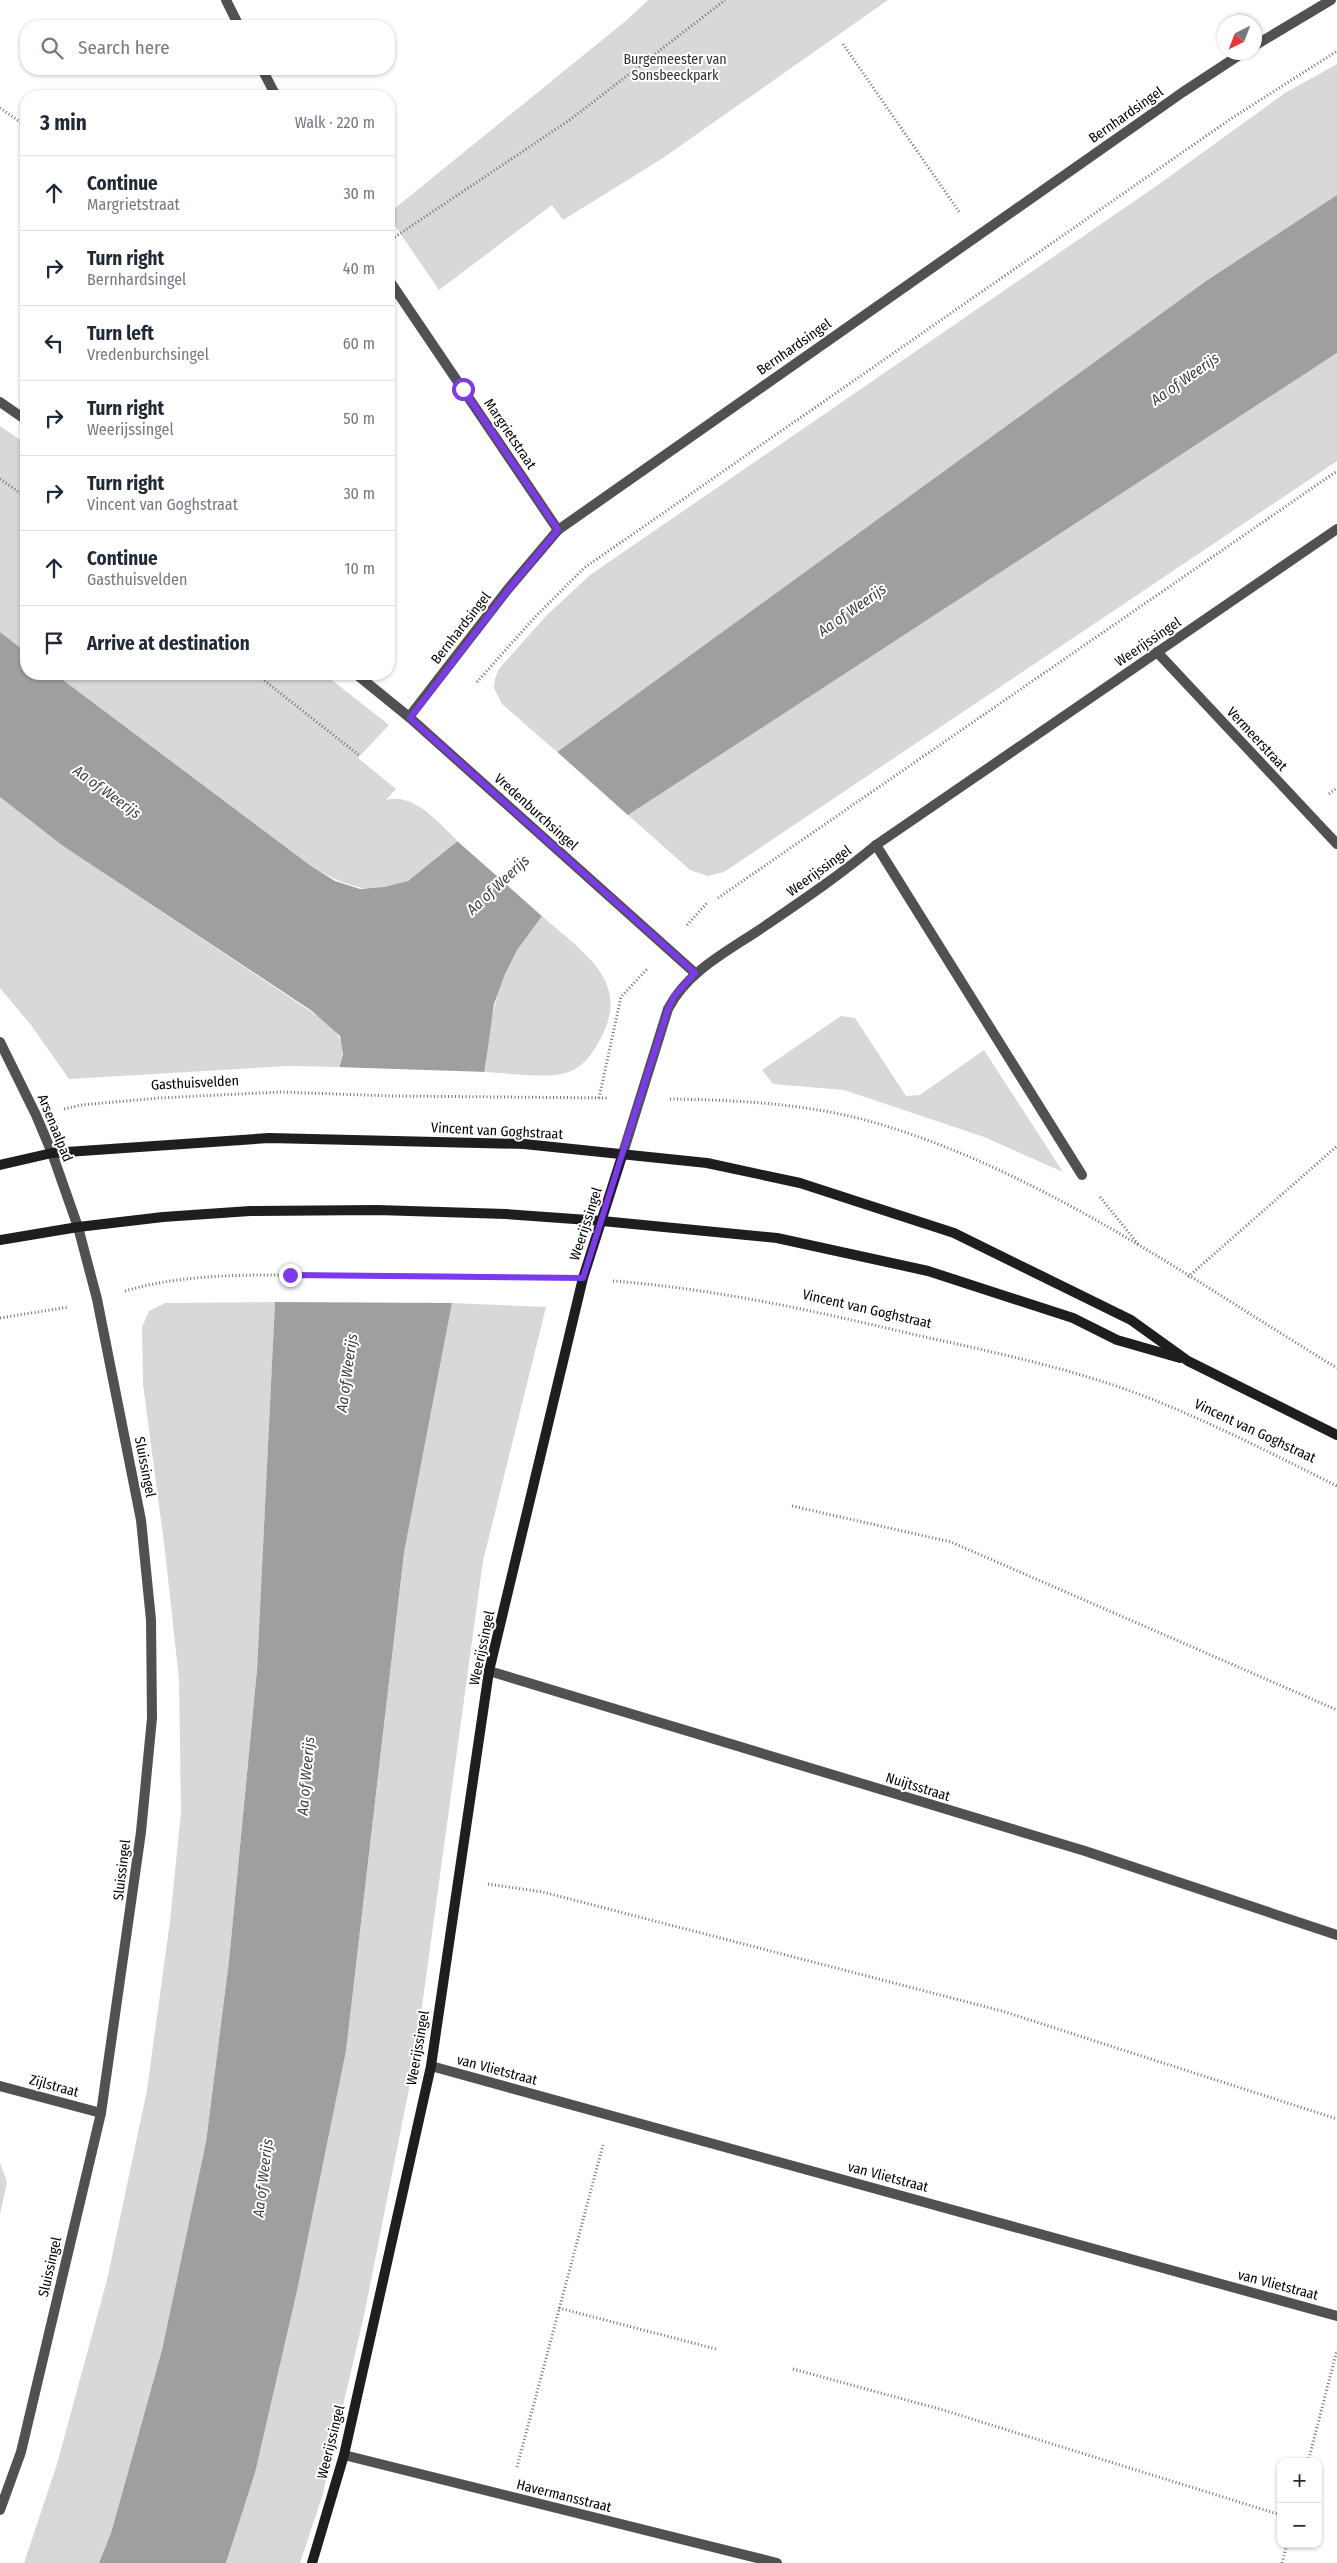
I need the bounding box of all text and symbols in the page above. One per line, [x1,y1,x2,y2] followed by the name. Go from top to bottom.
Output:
[1217,15,1262,60] north arrow
[20,20,395,75] search box
[38,34,66,62] icon: search
[78,36,170,59] text: Search here
[623,51,727,84] park label: Burgemeester van Sonsbeeckpark
[1086,83,1167,147] street label: Bernhardsingel
[40,110,87,136] text: 3 min
[295,113,375,132] text: Walk · 220 m
[87,172,158,195] text: Continue
[40,179,68,207] icon: ahead
[343,184,375,203] text: 30 m
[87,195,180,214] text: Margrietstraat
[87,247,164,270] text: Turn right
[40,254,68,282] icon: right
[343,259,375,278] text: 40 m
[87,270,186,289] text: Bernhardsingel
[754,315,835,379] street label: Bernhardsingel
[87,322,154,345] text: Turn left
[40,329,68,357] icon: left
[343,334,375,353] text: 60 m
[87,345,209,364] text: Vredenburchsingel
[1147,349,1223,410] water label: Aa of Weerijs
[452,378,475,401] route start
[480,396,540,473] street label: Margrietstraat
[87,397,164,420] text: Turn right
[40,404,68,432] icon: right
[343,409,375,428] text: 50 m
[87,420,174,439] text: Weerijssingel
[87,472,164,495] text: Turn right
[40,479,68,507] icon: right
[343,484,375,503] text: 30 m
[87,495,238,514] text: Vincent van Goghstraat
[87,547,158,570] text: Continue
[40,554,68,582] icon: ahead
[344,559,375,578] text: 10 m
[87,570,187,589] text: Gasthuisvelden
[814,580,890,641] water label: Aa of Weerijs
[428,588,495,667] street label: Bernhardsingel
[1112,614,1184,670] street label: Weerijssingel
[40,629,68,657] icon: arrive
[87,632,250,655] text: Arrive at destination
[1223,704,1291,775] street label: Vermeerstraat
[69,761,145,823] water label: Aa of Weerijs
[491,770,582,854] street label: Vredenburchsingel
[783,842,855,900] street label: Weerijssingel
[462,851,534,919] water label: Aa of Weerijs
[151,1072,239,1094] street label: Gasthuisvelden
[34,1092,76,1164] street label: Arsenaalpad
[431,1119,564,1143] street label: Vincent van Goghstraat
[566,1185,606,1263] street label: Weerijssingel
[279,1264,302,1287] route end
[801,1286,934,1332] street label: Vincent van Goghstraat
[332,1332,362,1414] water label: Aa of Weerijs
[1192,1395,1319,1467] street label: Vincent van Goghstraat
[131,1435,159,1499] street label: Sluissingel
[466,1609,498,1687] street label: Weerijssingel
[294,1735,318,1817] water label: Aa of Weerijs
[884,1769,953,1805] street label: Nuijtsstraat
[110,1838,134,1901] street label: Sluissingel
[403,2009,433,2087] street label: Weerijssingel
[455,2051,540,2089] street label: van Vlietstraat
[27,2071,81,2101] street label: Zijlstraat
[249,2137,277,2219] water label: Aa of Weerijs
[846,2158,931,2196] street label: van Vlietstraat
[35,2235,65,2299] street label: Sluissingel
[1236,2266,1321,2304] street label: van Vlietstraat
[314,2403,348,2481] street label: Weerijssingel
[1277,2458,1322,2548] map controls
[1277,2458,1322,2503] button: +
[515,2476,614,2516] street label: Havermansstraat
[1277,2503,1322,2548] button: −

